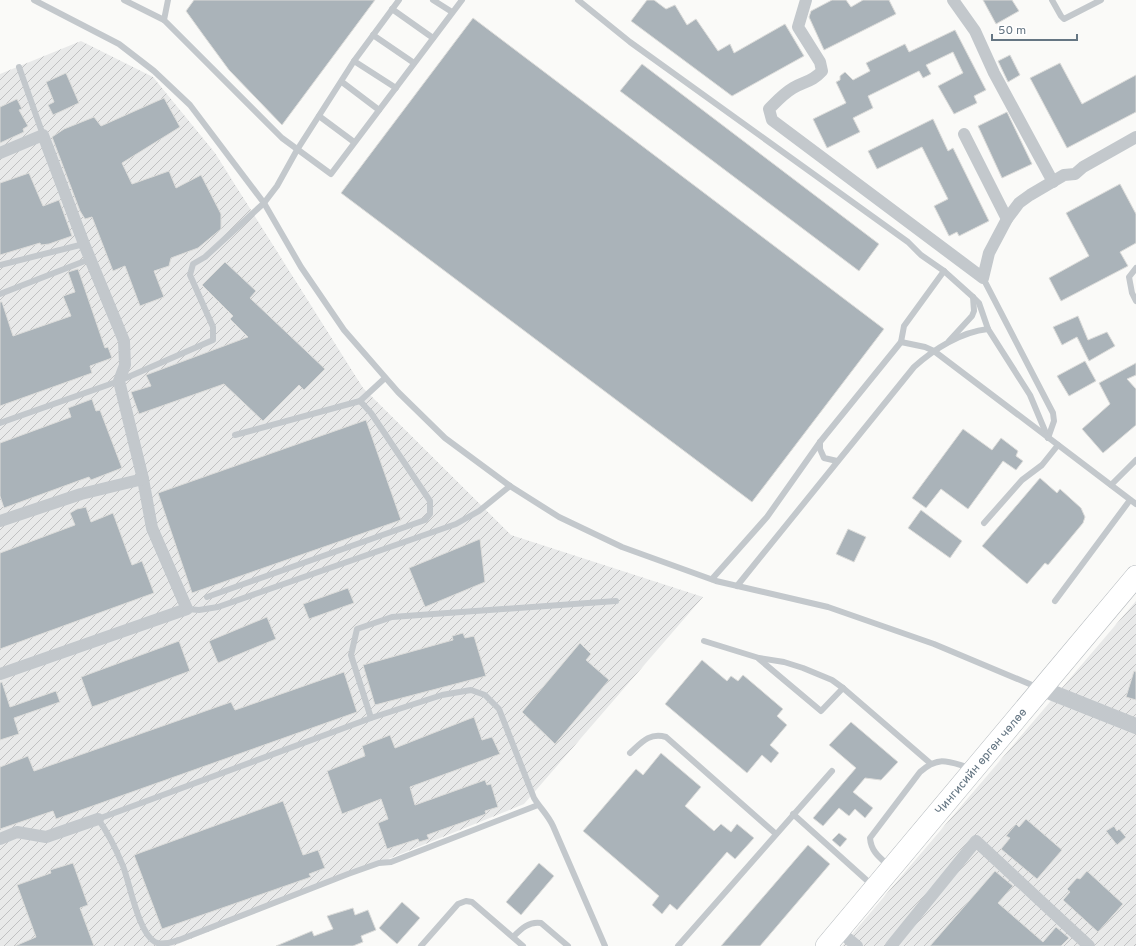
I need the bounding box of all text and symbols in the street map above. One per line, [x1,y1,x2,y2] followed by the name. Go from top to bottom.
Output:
[992,16,1077,42] scale bar
[998,23,1026,39] text: 50 m
[932,705,1031,819] street label: Чингисийн өргөн чөлөө

